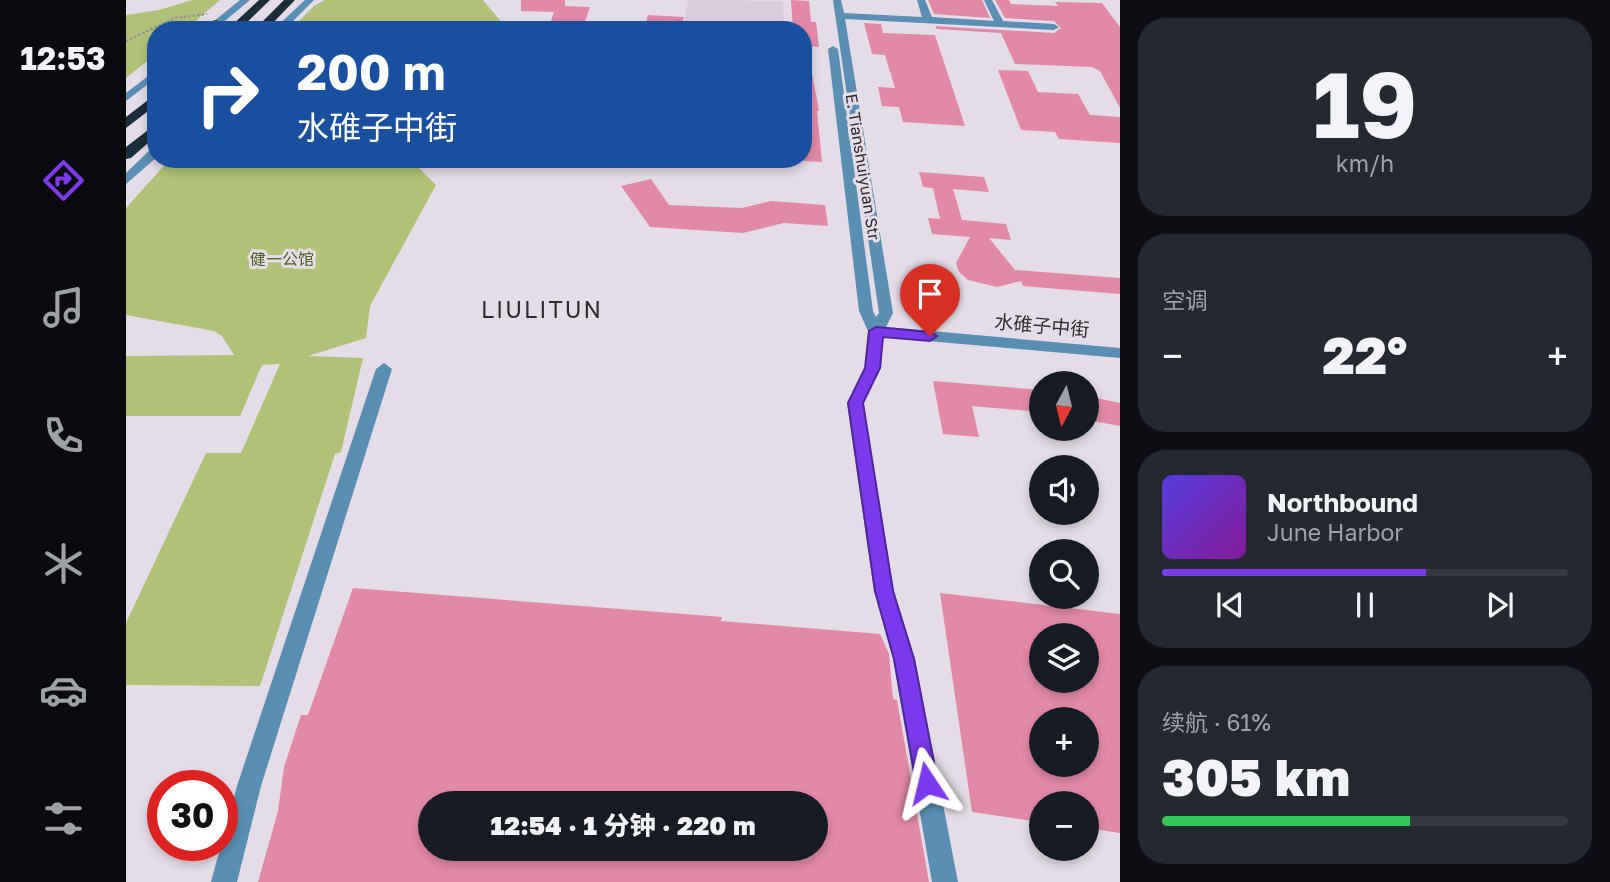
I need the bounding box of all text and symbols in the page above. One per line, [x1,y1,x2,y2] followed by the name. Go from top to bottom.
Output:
[20,39,106,77] text: 12:53
[297,42,446,101] text: 200 m
[182,49,273,140] icon: right
[1313,49,1417,158] text: 19
[842,92,884,242] street label: E. Tianshuiyuan Str
[297,108,457,146] text: 水碓子中街
[1336,149,1394,177] text: km/h
[39,156,88,205] icon: directions
[250,249,314,269] park label: 健一公馆
[900,264,960,336] pin
[911,275,949,313] icon: arrive
[39,283,88,332] icon: music
[1162,286,1208,314] text: 空调
[481,295,603,323] district label: LIULITUN
[994,309,1090,341] street label: 水碓子中街
[1323,323,1407,385] text: 22°
[1162,333,1183,378] text: −
[1547,333,1568,378] text: +
[1029,371,1099,441] north arrow
[1029,371,1099,861] map controls
[39,411,88,460] icon: phone
[1029,455,1099,525] button: sound
[1267,487,1418,518] text: Northbound
[1267,518,1403,546] text: June Harbor
[39,539,88,588] icon: climate
[1029,539,1099,609] button: search
[1211,586,1249,624] icon: previous
[1346,586,1384,624] icon: pause
[1481,586,1519,624] icon: next
[1029,623,1099,693] button: layers
[39,666,88,715] icon: car
[1029,707,1099,777] button: +
[1162,708,1271,736] text: 续航 · 61%
[1162,745,1350,807] text: 305 km
[890,746,964,820] position arrow
[147,770,238,861] speed limit sign: 30
[1029,791,1099,861] button: −
[39,794,88,843] icon: filters
[490,810,756,841] text: 12:54 · 1 分钟 · 220 m

